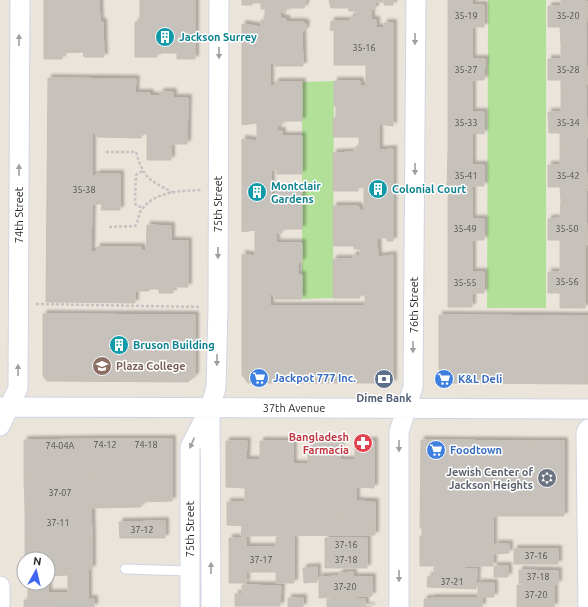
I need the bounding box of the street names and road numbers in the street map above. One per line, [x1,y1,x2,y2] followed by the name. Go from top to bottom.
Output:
[212,175,224,232] street label: 75th Street
[13,186,25,243] street label: 74th Street
[408,276,420,333] street label: 76th Street
[263,402,325,414] street label: 37th Avenue
[184,500,196,557] street label: 75th Street

